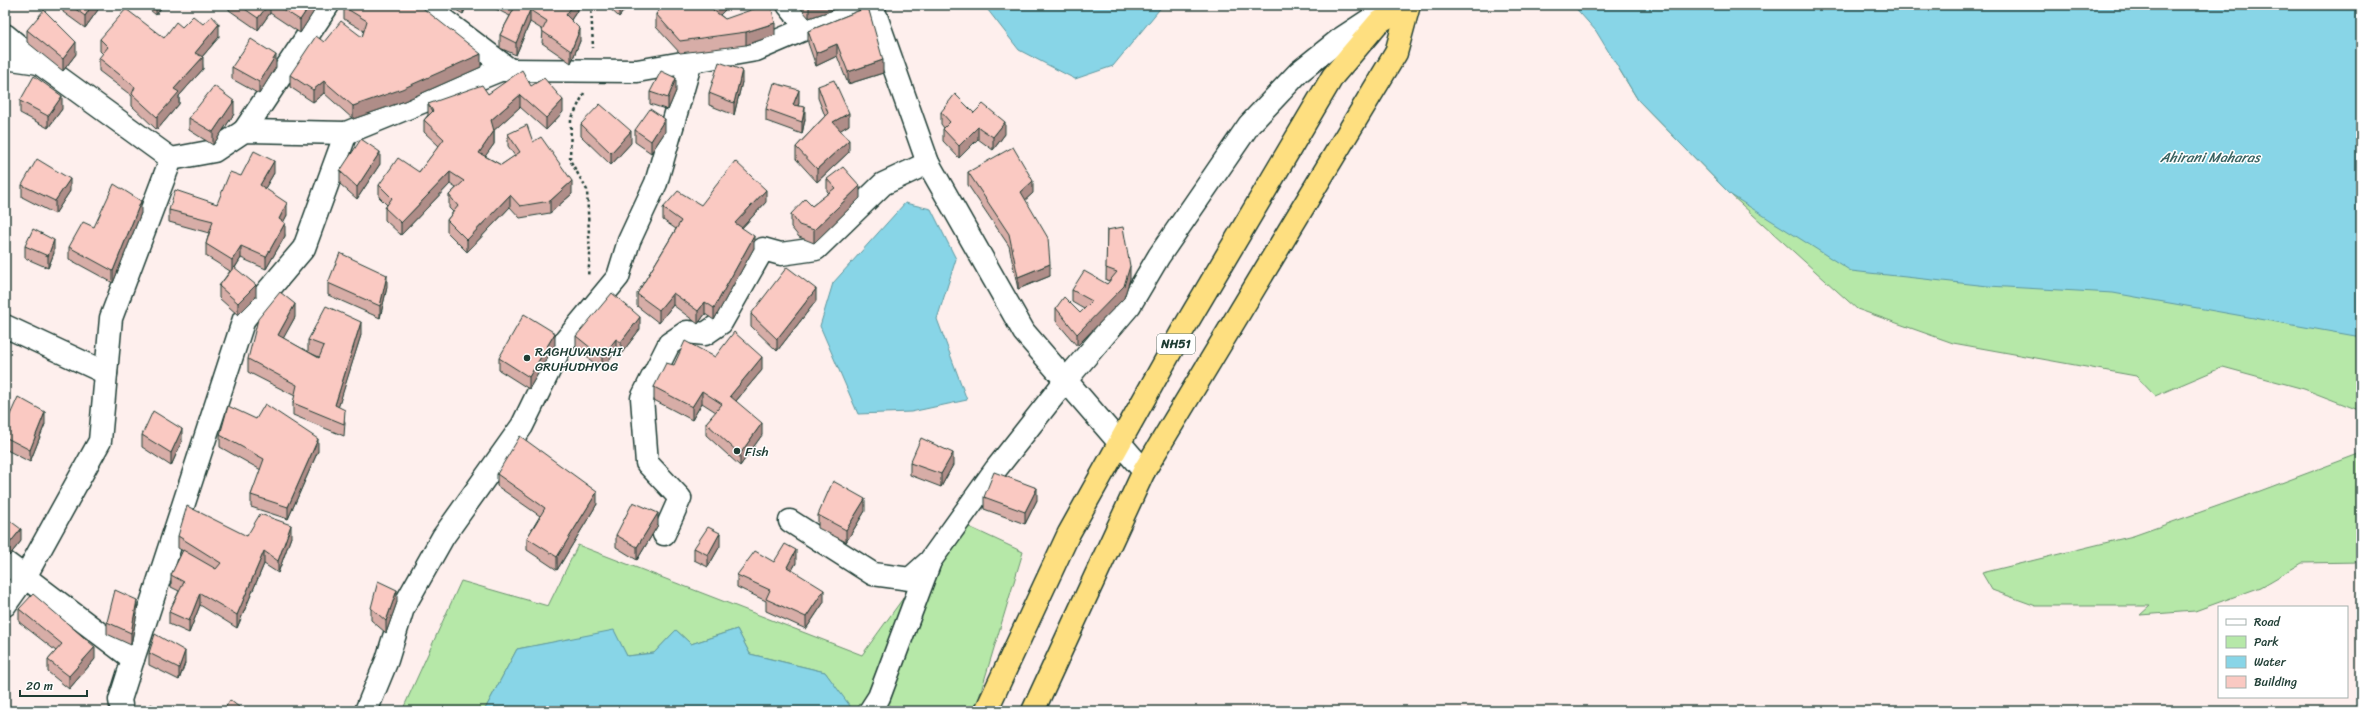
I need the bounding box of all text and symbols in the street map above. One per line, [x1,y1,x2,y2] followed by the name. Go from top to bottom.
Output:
[2159,145,2262,170] water label: Ahirani Maharas
[1157,334,1195,354] road number: NH51
[535,340,623,378] place label: RAGHUVANSHI GRUHUDHYOG
[522,353,532,363] marker: RAGHUVANSHI GRUHUDHYOG
[745,440,769,463] place label: Fish
[732,446,742,456] marker: Fish
[2218,606,2348,698] legend
[2254,611,2281,633] text: Road
[2254,631,2279,653] text: Park
[2254,651,2287,673] text: Water
[2254,671,2297,693] text: Building
[20,672,87,698] scale bar
[26,675,53,697] text: 20 m

